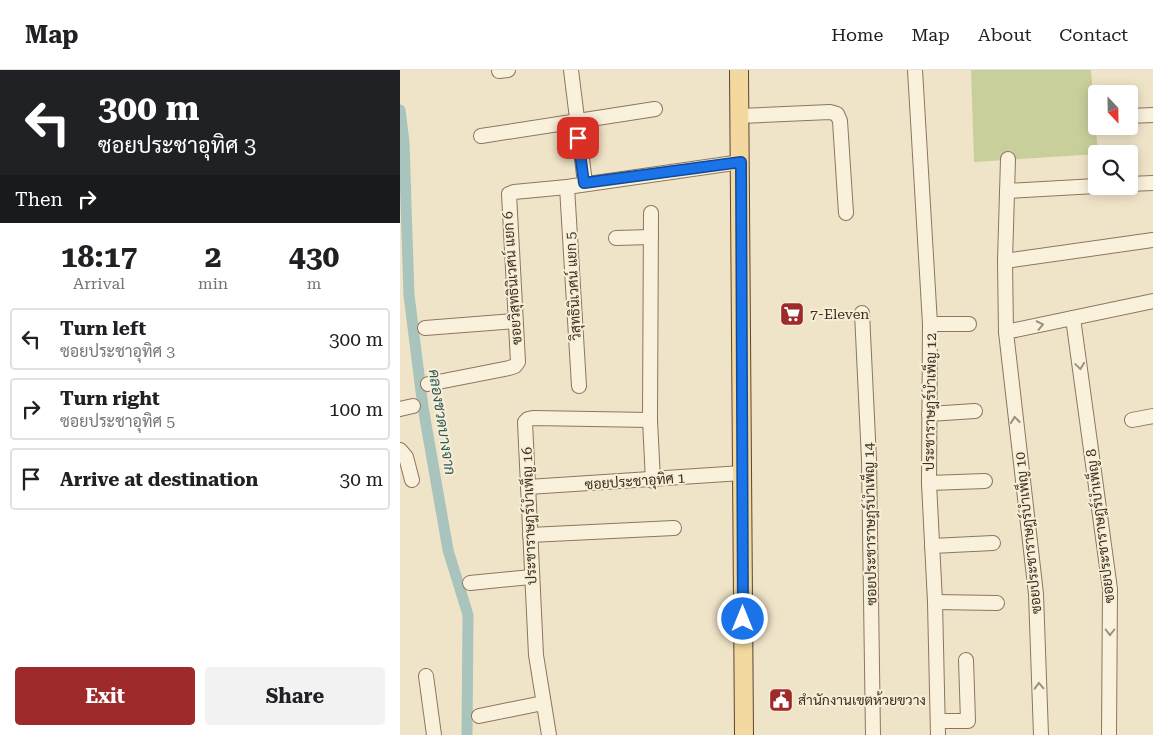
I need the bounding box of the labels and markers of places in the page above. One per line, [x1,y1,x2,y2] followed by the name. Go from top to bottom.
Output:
[557,117,599,159] pin
[779,301,805,327] supermarket icon: 7-Eleven
[810,306,869,322] place label: 7-Eleven
[768,687,794,713] public building icon: สำนักงานเขตห้วยขวาง
[798,691,926,708] place label: สำนักงานเขตห้วยขวาง

